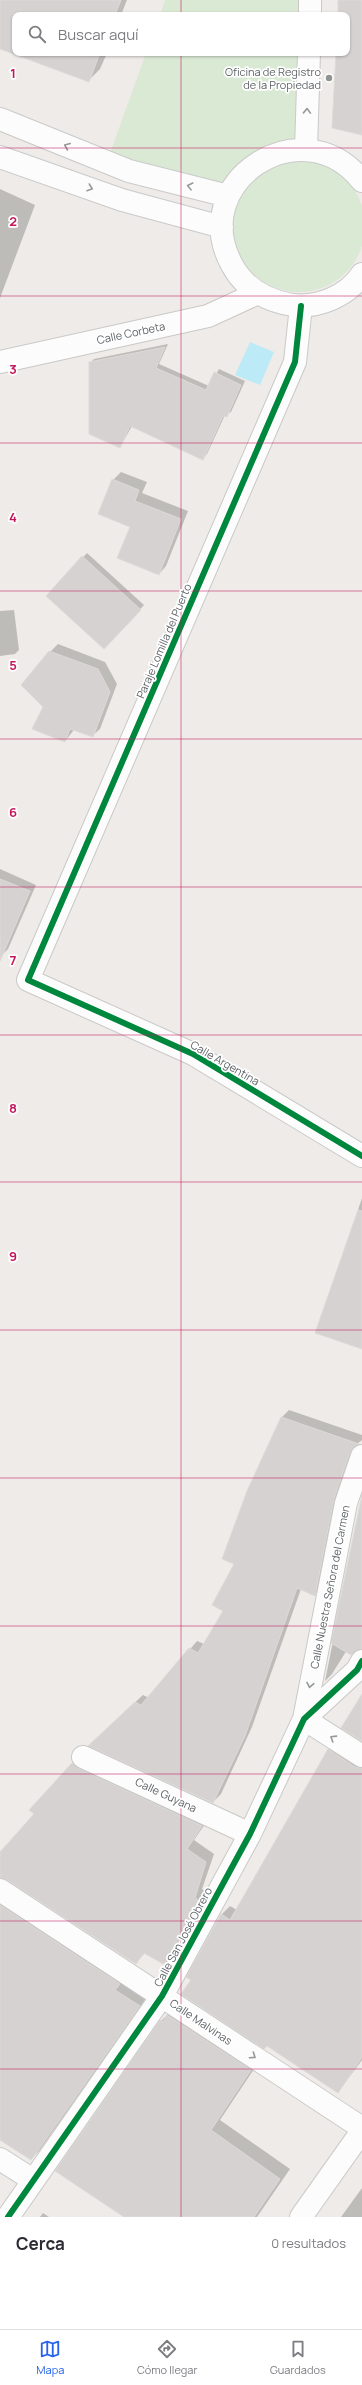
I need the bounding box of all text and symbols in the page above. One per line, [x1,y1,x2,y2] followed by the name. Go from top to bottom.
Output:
[12,12,350,56] search box
[26,23,48,45] icon: search
[58,24,139,45] text: Buscar aquí
[10,64,16,82] text: 1
[225,64,321,92] place label: Oficina de Registro de la Propiedad
[324,73,334,83] marker: Oficina de Registro de la Propiedad
[303,108,311,114] one-way arrow
[63,143,71,151] one-way arrow
[187,183,193,191] one-way arrow
[86,184,93,192] one-way arrow
[9,212,17,230] text: 2
[95,318,166,347] street label: Calle Corbeta
[9,360,17,378] text: 3
[9,508,17,526] text: 4
[133,581,195,700] street label: Paraje Lomilla del Puerto
[9,656,17,674] text: 5
[9,803,17,821] text: 6
[10,951,17,969] text: 7
[188,1037,263,1088] street label: Calle Argentina
[9,1099,17,1117] text: 8
[9,1247,17,1265] text: 9
[306,1504,353,1670] street label: Calle Nuestra Señora del Carmen
[307,1681,315,1688] one-way arrow
[330,1735,337,1743] one-way arrow
[133,1774,199,1815] street label: Calle Guyana
[150,1884,215,1989] street label: Calle San José Obrero
[167,1995,236,2048] street label: Calle Malvinas
[249,2051,256,2059] one-way arrow
[16,2232,65,2255] text: Cerca
[271,2234,346,2252] text: 0 resultados
[36,2338,64,2377] tab: Mapa
[137,2338,197,2377] tab: Cómo llegar
[270,2338,326,2377] tab: Guardados

